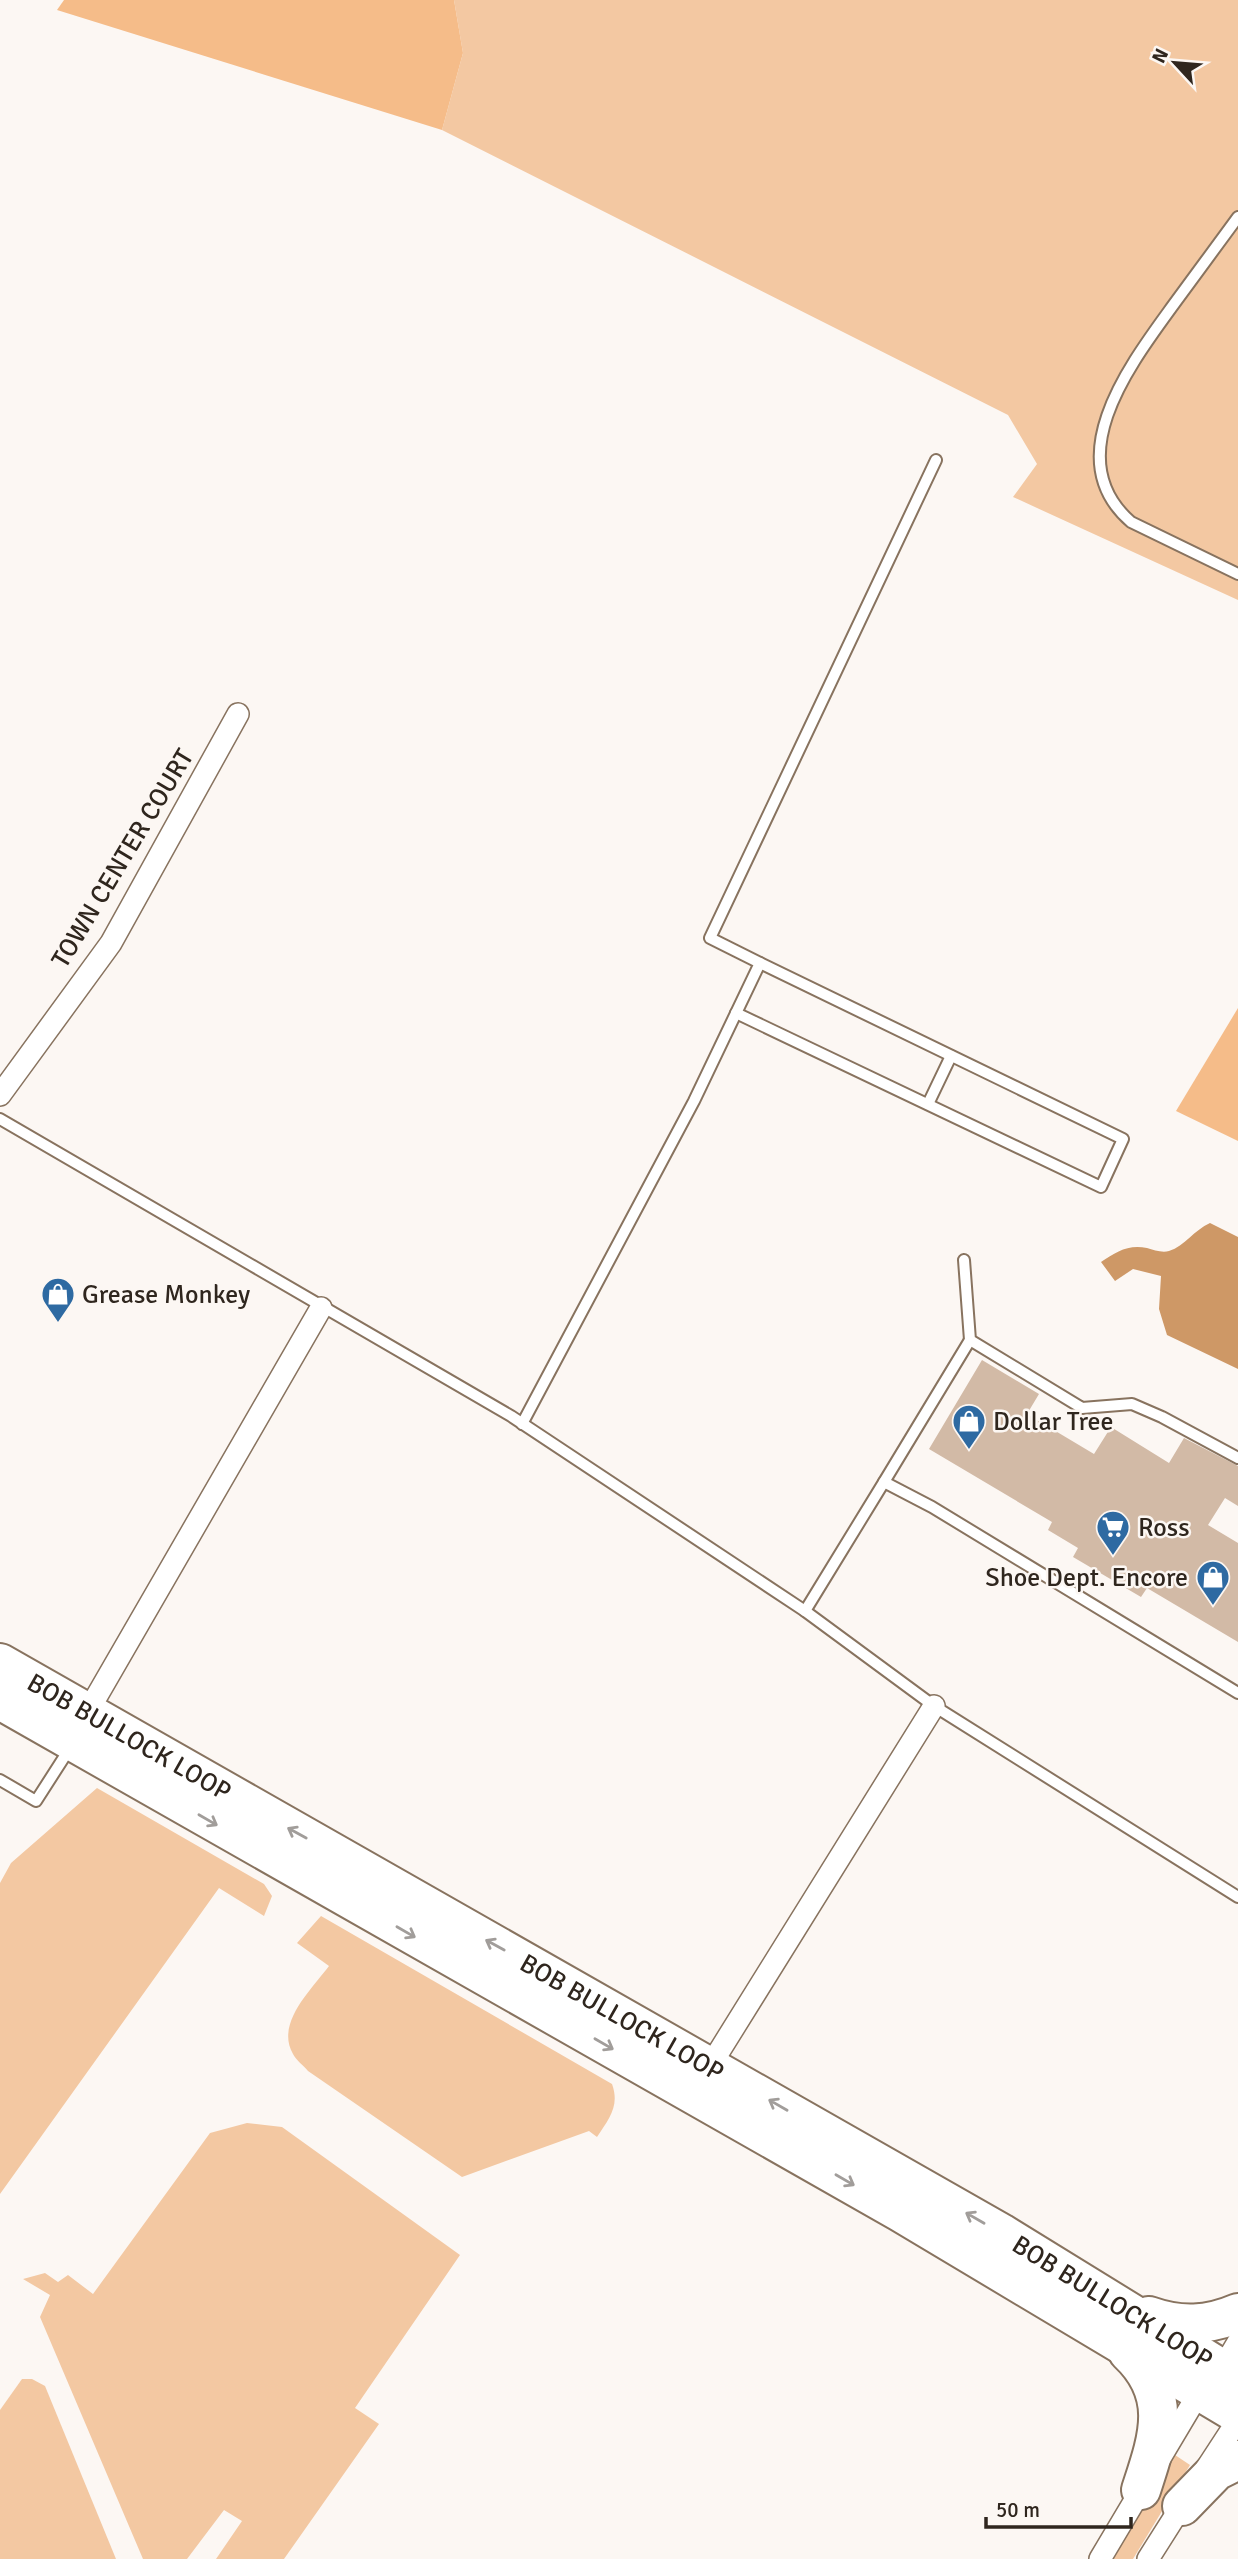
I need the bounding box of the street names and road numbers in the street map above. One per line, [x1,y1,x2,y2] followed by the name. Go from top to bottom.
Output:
[45,743,201,974] street label: TOWN CENTER COURT
[21,1667,237,1808] street label: BOB BULLOCK LOOP
[514,1948,729,2089] street label: BOB BULLOCK LOOP
[1006,2229,1218,2376] street label: BOB BULLOCK LOOP

